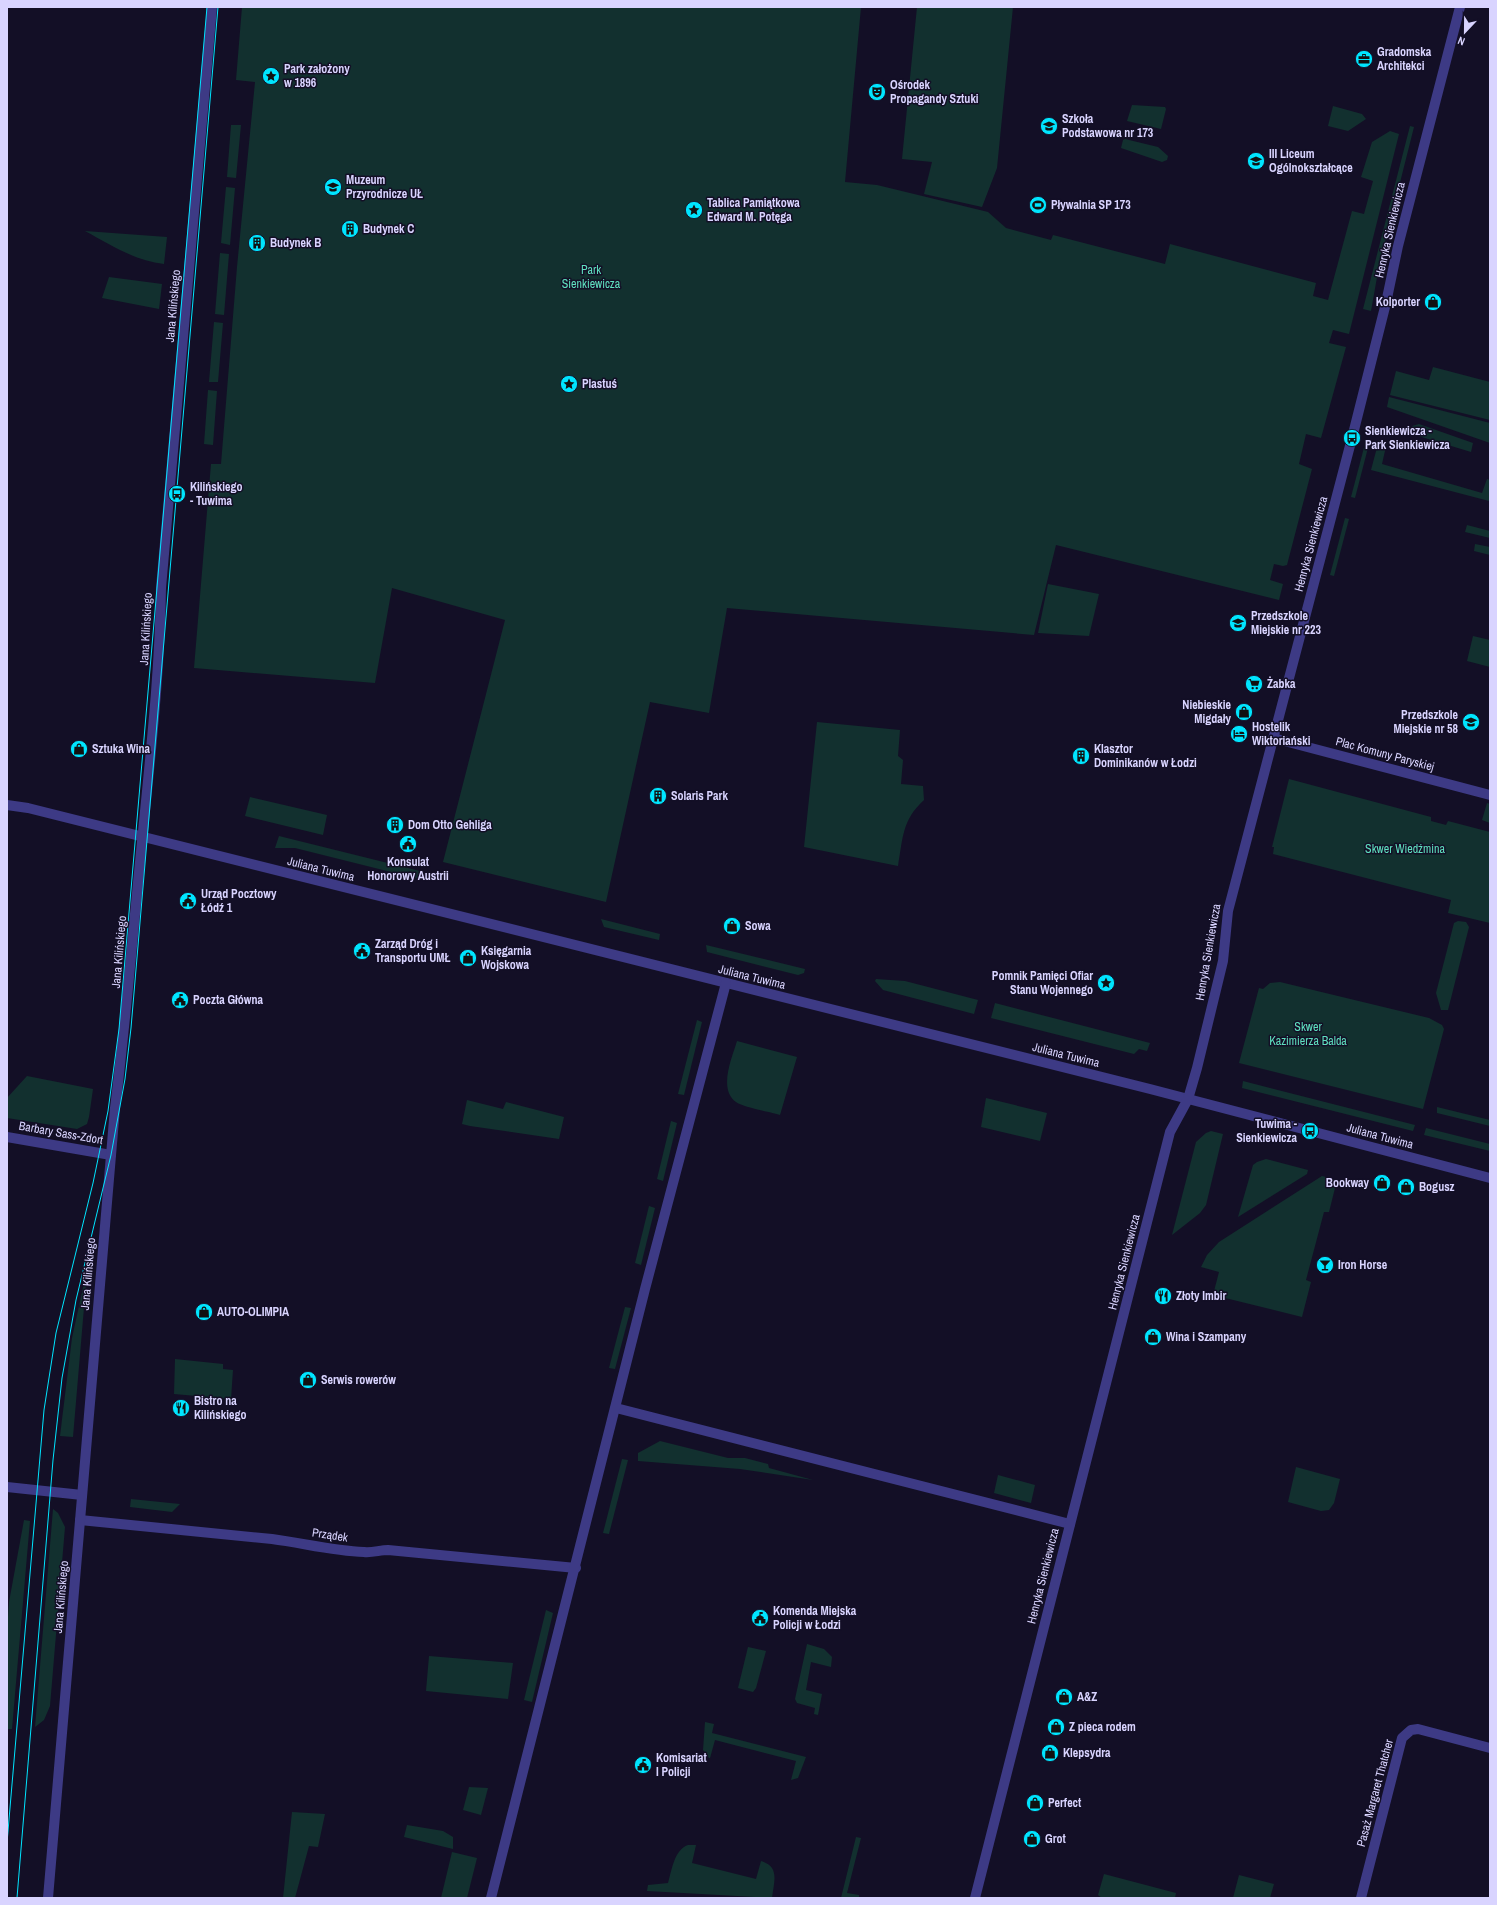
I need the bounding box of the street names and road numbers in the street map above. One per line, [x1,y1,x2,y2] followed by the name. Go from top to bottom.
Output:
[1371,180,1409,279] street label: Henryka Sienkiewicza
[162,269,184,343] street label: Jana Kilińskiego
[1291,494,1332,593] street label: Henryka Sienkiewicza
[136,592,156,666] street label: Jana Kilińskiego
[1334,733,1436,775] street label: Plac Komuny Paryskiej
[286,853,357,885] street label: Juliana Tuwima
[1192,902,1224,1002] street label: Henryka Sienkiewicza
[108,915,130,989] street label: Jana Kilińskiego
[717,961,788,993] street label: Juliana Tuwima
[1031,1039,1102,1071] street label: Juliana Tuwima
[18,1118,105,1148] street label: Barbary Sass-Zdort
[1345,1119,1416,1153] street label: Juliana Tuwima
[1104,1212,1144,1311] street label: Henryka Sienkiewicza
[77,1237,99,1311] street label: Jana Kilińskiego
[311,1524,349,1546] street label: Prządek
[1023,1526,1063,1625] street label: Henryka Sienkiewicza
[50,1560,72,1634] street label: Jana Kilińskiego
[1353,1737,1397,1849] street label: Pasaż Margaret Thatcher

